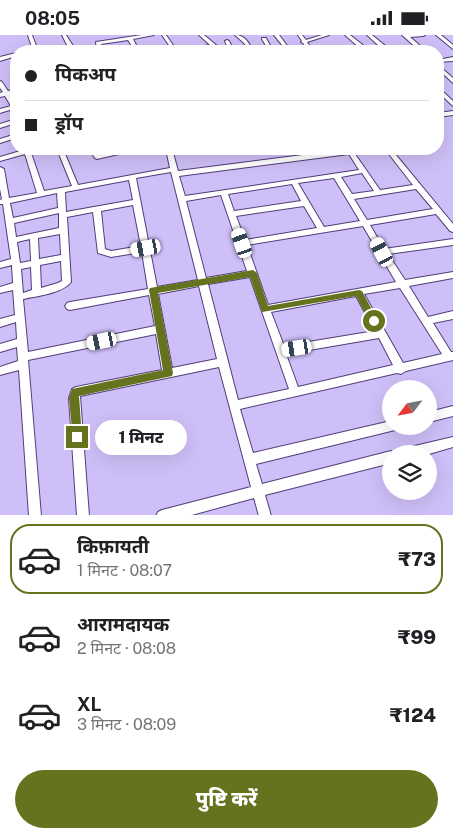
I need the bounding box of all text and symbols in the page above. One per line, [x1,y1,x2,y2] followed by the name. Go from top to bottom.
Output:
[25,7,80,29] text: 08:05
[55,63,116,85] text: पिकअप
[55,112,83,134] text: ड्रॉप
[230,226,253,260] car
[368,235,395,269] car
[129,238,162,258] car
[363,310,385,332] route start
[85,331,118,351] car
[281,338,312,358] car
[382,380,438,435] north arrow
[382,380,437,500] map controls
[94,419,187,455] callout: 1 मिनट
[66,426,88,448] route end
[119,428,163,447] text: 1 मिनट
[382,445,437,500] button: layers
[77,535,149,557] text: किफ़ायती
[17,537,62,582] icon: car
[398,548,436,570] text: ₹73
[77,561,172,580] text: 1 मिनट · 08:07
[77,613,169,635] text: आरामदायक
[17,615,62,660] icon: car
[398,626,436,648] text: ₹99
[77,639,176,658] text: 2 मिनट · 08:08
[17,693,62,738] icon: car
[77,693,102,715] text: XL
[390,704,436,726] text: ₹124
[77,715,176,734] text: 3 मिनट · 08:09
[15,770,438,828] button: पुष्टि करें

